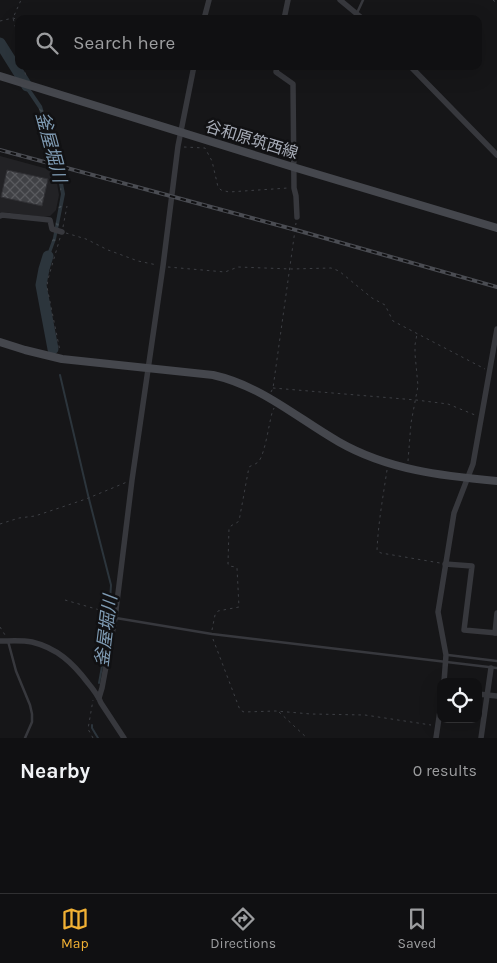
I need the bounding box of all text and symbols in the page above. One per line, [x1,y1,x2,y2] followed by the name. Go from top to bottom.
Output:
[15,15,482,70] search box
[33,29,61,57] icon: search
[73,32,175,54] text: Search here
[31,109,71,187] water label: 釜屋堀川
[203,116,301,163] street label: 谷和原筑西線
[91,592,122,668] water label: 釜屋堀川
[437,678,482,723] map controls
[437,678,482,723] button: locate
[20,759,90,783] text: Nearby
[413,761,477,780] text: 0 results
[61,905,89,952] tab: Map
[210,905,276,952] tab: Directions
[398,905,436,952] tab: Saved

